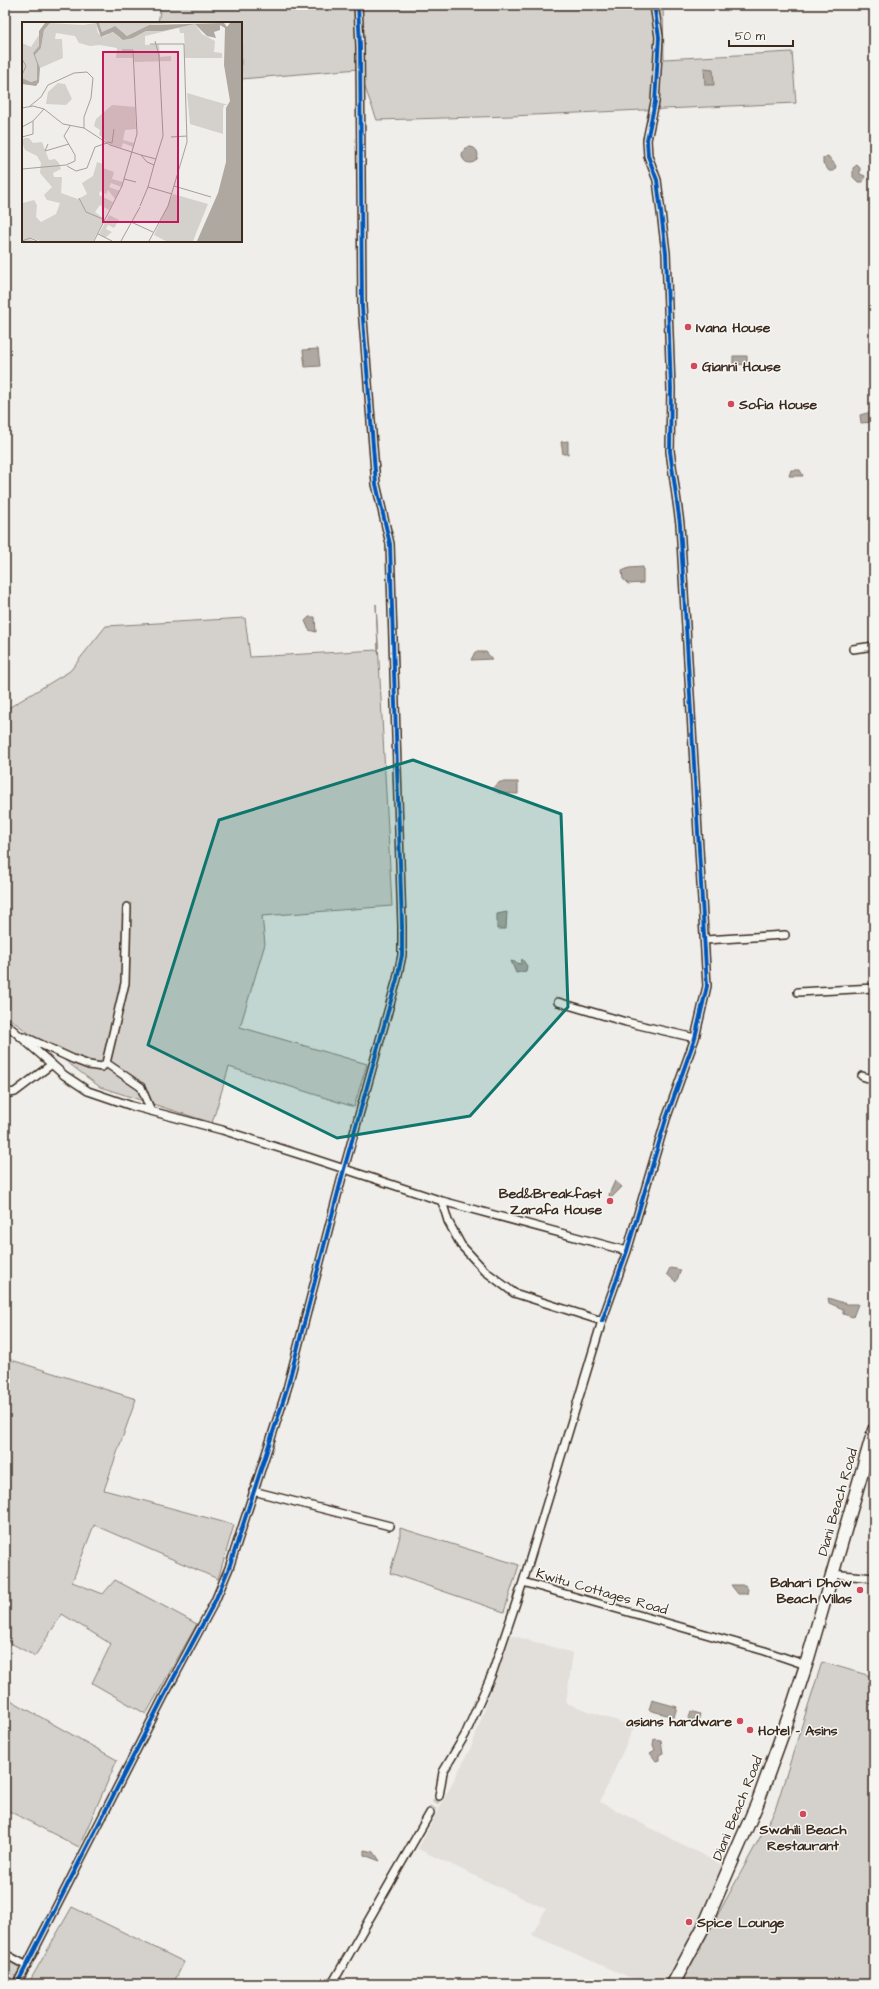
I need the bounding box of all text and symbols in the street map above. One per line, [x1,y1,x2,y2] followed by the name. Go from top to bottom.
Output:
[22,22,242,242] inset map
[729,22,793,48] scale bar
[735,28,766,45] text: 50 m
[696,318,771,338] place label: Ivana House
[683,322,693,332] marker: Ivana House
[702,357,781,377] place label: Gianni House
[689,361,699,371] marker: Gianni House
[738,395,818,415] place label: Sofia House
[726,399,736,409] marker: Sofia House
[499,1184,602,1220] place label: Bed&Breakfast Zarafa House
[605,1196,615,1206] marker: Bed&Breakfast Zarafa House
[813,1446,863,1559] street label: Diani Beach Road
[534,1564,670,1620] street label: Kwitu Cottages Road
[770,1573,852,1609] place label: Bahari Dhow Beach Villas
[855,1585,865,1595] marker: Bahari Dhow Beach Villas
[625,1712,732,1732] place label: asians hardware
[735,1716,745,1726] marker: asians hardware
[758,1721,838,1741] place label: Hotel - Asins
[745,1725,755,1735] marker: Hotel - Asins
[708,1753,768,1864] street label: Diani Beach Road
[798,1809,808,1819] marker: Swahili Beach Restaurant
[759,1820,847,1856] place label: Swahili Beach Restaurant
[696,1913,785,1934] place label: Spice Lounge
[684,1917,694,1927] marker: Spice Lounge

